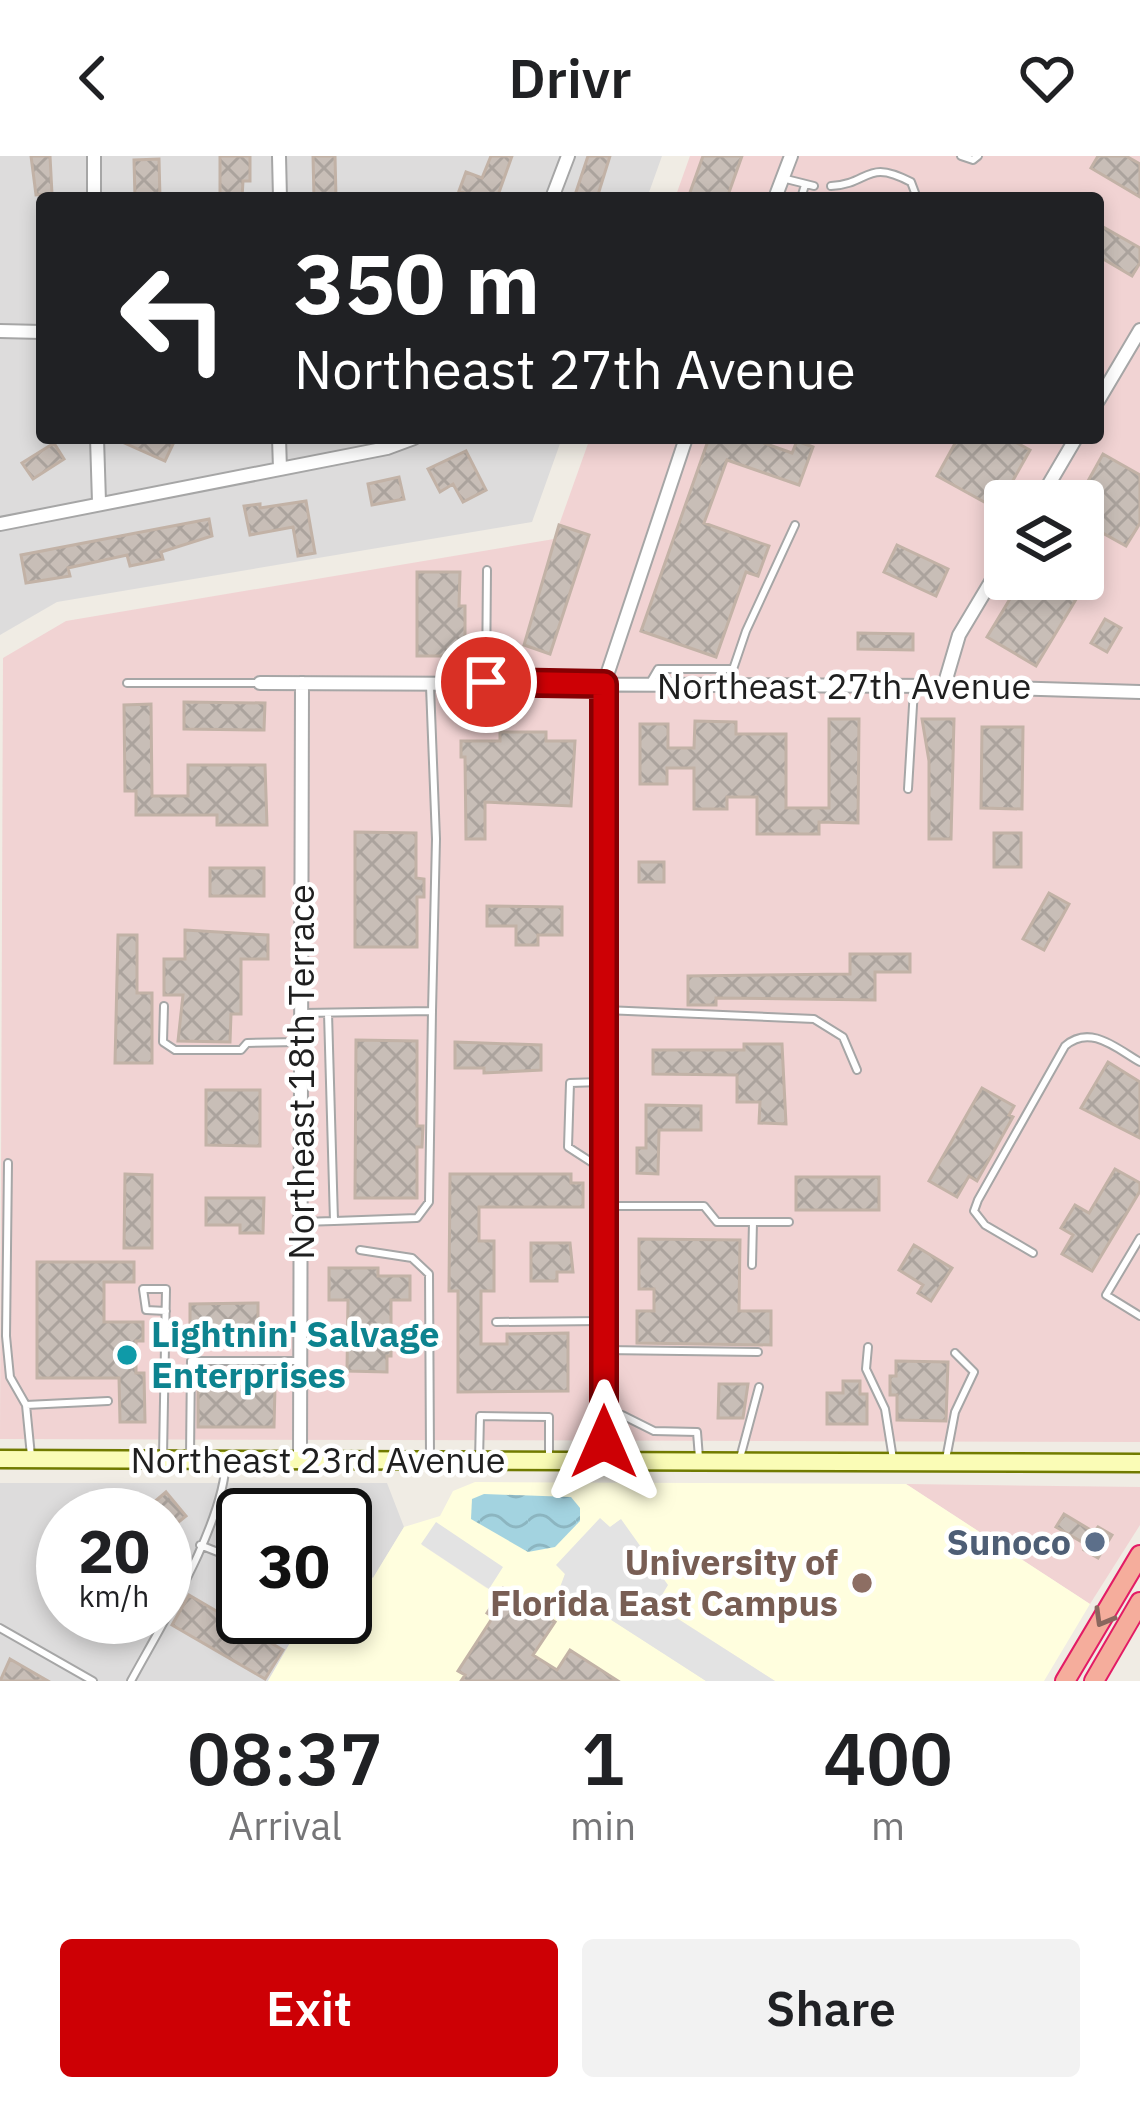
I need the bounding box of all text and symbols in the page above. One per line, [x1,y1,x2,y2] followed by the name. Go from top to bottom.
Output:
[509,43,631,113] text: Drivr
[60,45,126,111] icon: back
[1014,45,1080,111] icon: heart
[294,228,540,337] text: 350 m
[96,240,252,396] icon: left
[294,334,856,404] text: Northeast 27th Avenue
[984,480,1104,600] map controls
[984,480,1104,600] button: layers
[435,631,537,733] pin
[453,649,519,715] icon: arrive
[657,662,1031,709] street label: Northeast 27th Avenue
[277,884,324,1260] street label: Northeast 18th Terrace
[151,1310,439,1398] place label: Lightnin' Salvage Enterprises
[114,1342,140,1368] marker: Lightnin' Salvage Enterprises
[541,1379,667,1505] position arrow
[130,1436,506,1483] street label: Northeast 23rd Avenue
[216,1488,372,1644] speed limit sign: 30
[78,1511,150,1590] text: 20
[947,1518,1071,1565] place label: Sunoco
[1082,1529,1108,1555] marker: Sunoco
[490,1538,838,1626] place label: University of Florida East Campus
[849,1570,875,1596] marker: University of Florida East Campus
[79,1576,149,1615] text: km/h
[1094,1605,1117,1627] one-way arrow
[187,1711,383,1805] text: 08:37
[581,1711,625,1805] text: 1
[823,1711,953,1805] text: 400
[228,1800,342,1851] text: Arrival
[570,1800,636,1851] text: min
[871,1800,905,1851] text: m
[60,1939,558,2077] button: Exit
[582,1939,1080,2077] button: Share

